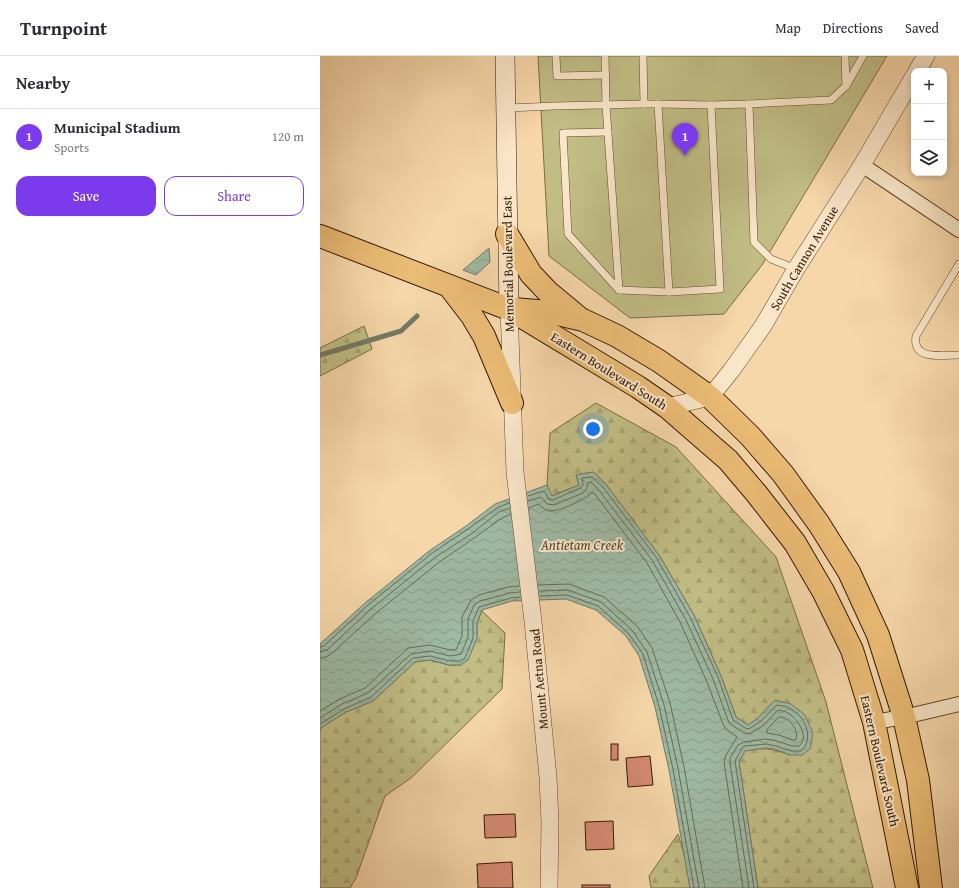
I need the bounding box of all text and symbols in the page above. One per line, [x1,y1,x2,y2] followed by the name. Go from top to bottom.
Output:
[20,14,107,42] text: Turnpoint
[775,18,801,38] text: Map
[823,18,883,38] text: Directions
[905,18,939,38] text: Saved
[911,68,947,176] map controls
[911,68,947,104] button: +
[16,70,70,95] text: Nearby
[911,104,947,140] button: −
[54,117,181,138] text: Municipal Stadium
[672,123,698,156] pin: 1
[26,127,32,146] text: 1
[272,127,304,146] text: 120 m
[54,138,89,157] text: Sports
[911,140,947,176] button: layers
[16,176,156,216] button: Save
[164,176,304,216] button: Share
[497,195,519,332] street label: Memorial Boulevard East
[765,202,843,314] street label: South Cannon Avenue
[547,327,672,415] street label: Eastern Boulevard South
[583,419,603,439] your location
[540,535,624,555] water label: Antietam Creek
[525,628,553,730] street label: Mount Aetna Road
[856,693,905,829] street label: Eastern Boulevard South

